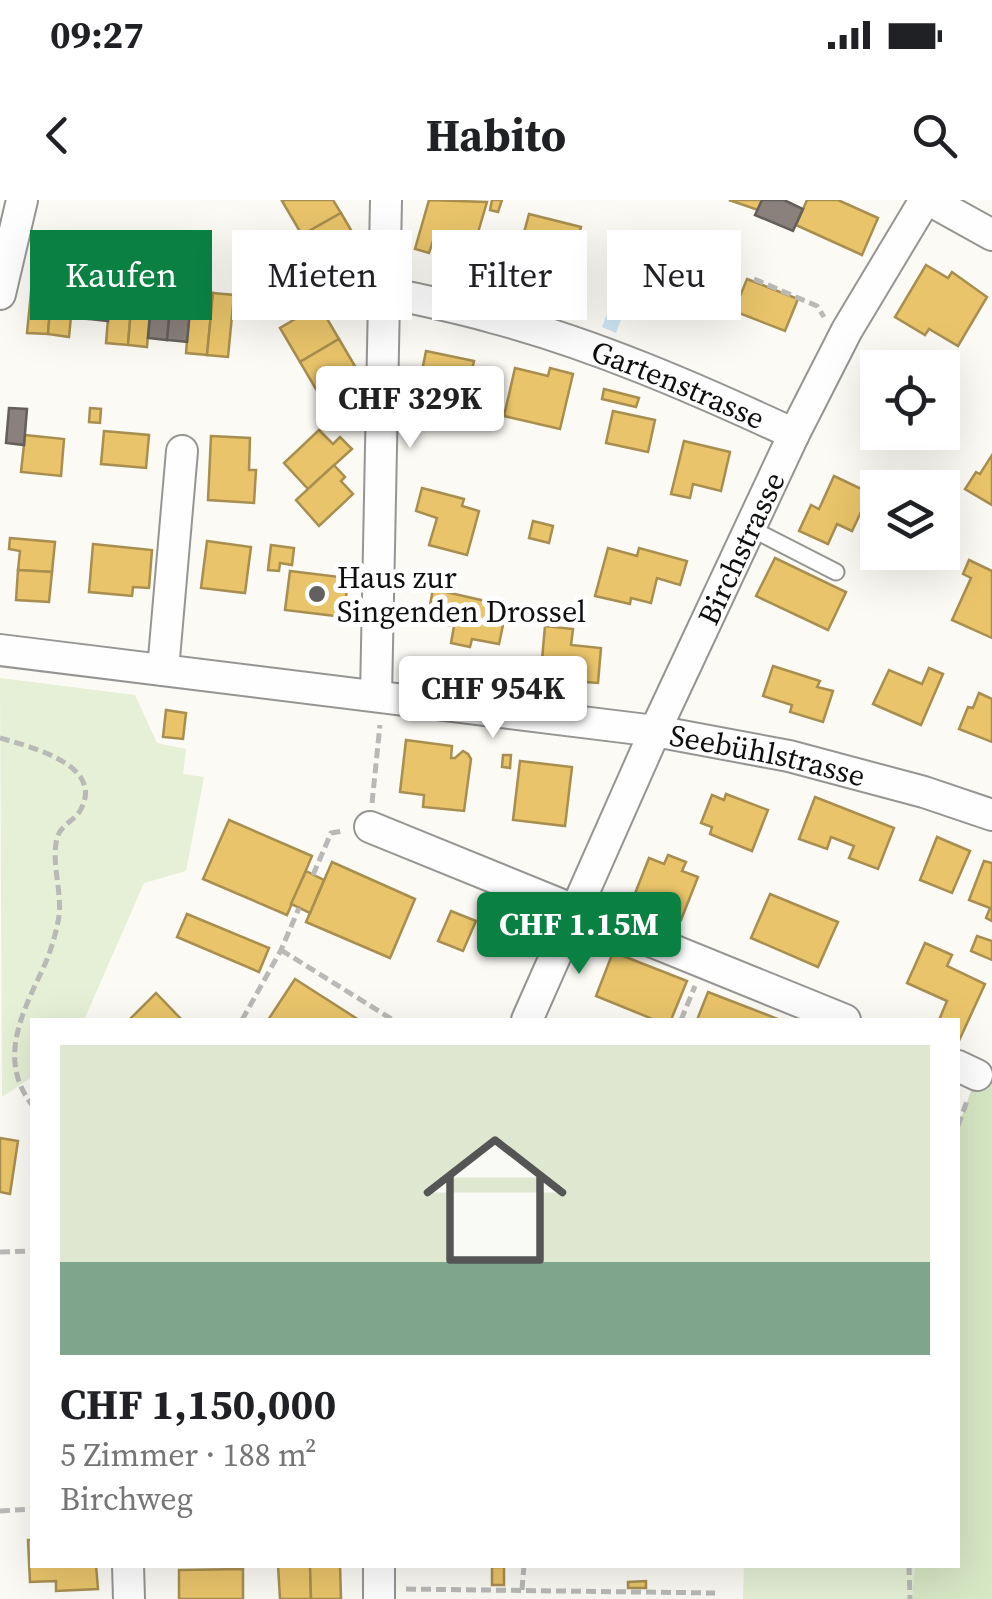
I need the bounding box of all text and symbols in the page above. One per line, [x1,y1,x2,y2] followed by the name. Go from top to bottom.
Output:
[50,9,144,61] text: 09:27
[426,104,566,166] text: Habito
[30,108,85,163] icon: back
[907,108,962,163] icon: search
[30,230,212,320] chip: Kaufen
[232,230,412,320] chip: Mieten
[432,230,587,320] chip: Filter
[607,230,741,320] chip: Neu
[586,330,772,438] street label: Gartenstrasse
[860,350,960,570] map controls
[860,350,960,450] button: locate
[307,366,513,451] pin: CHF 329K
[338,376,482,420] text: CHF 329K
[687,465,794,631] street label: Birchstrasse
[860,470,960,570] button: layers
[337,557,586,632] place label: Haus zur Singenden Drossel
[306,583,328,605] marker: Haus zur Singenden Drossel
[390,656,596,741] pin: CHF 954K
[421,666,565,710] text: CHF 954K
[666,714,870,796] street label: Seebühlstrasse
[465,892,693,977] pin: CHF 1.15M
[499,902,659,946] text: CHF 1.15M
[405,1110,585,1290] icon: home
[60,1375,336,1433] text: CHF 1,150,000
[60,1433,317,1477] text: 5 Zimmer · 188 m²
[60,1477,193,1521] text: Birchweg

